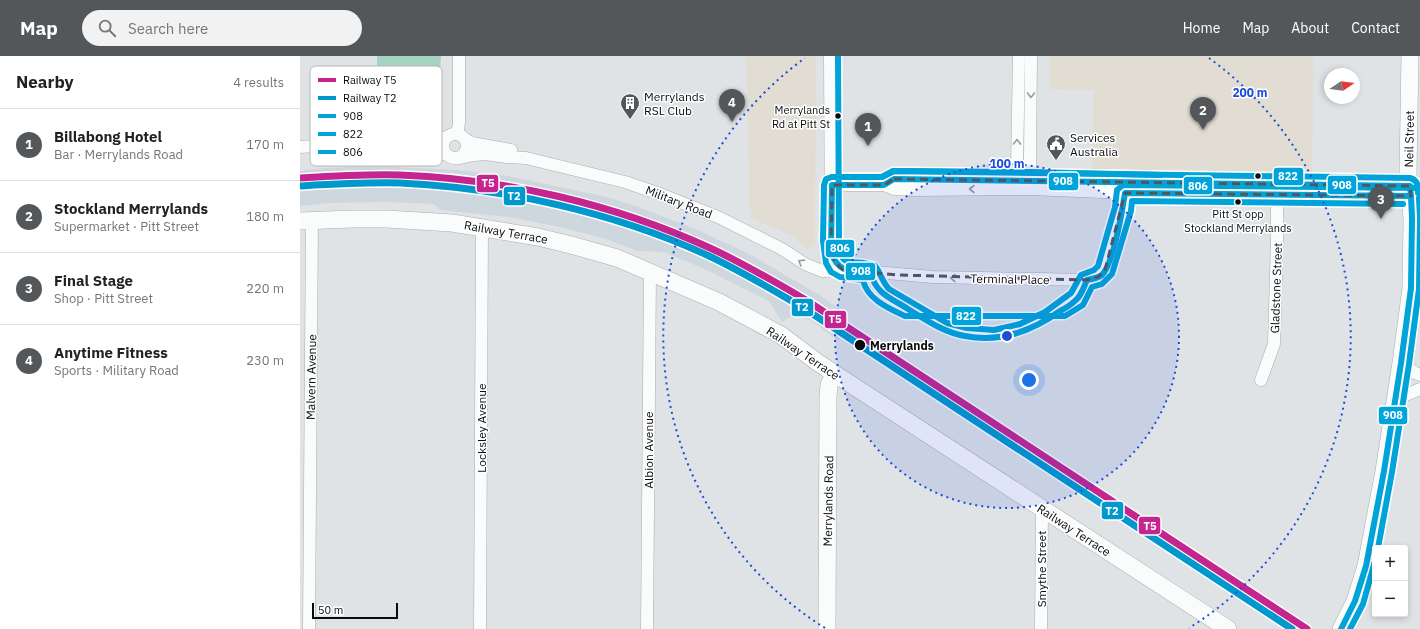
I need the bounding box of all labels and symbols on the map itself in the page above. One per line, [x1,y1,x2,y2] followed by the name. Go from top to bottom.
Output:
[310,66,442,166] legend
[1324,68,1360,104] north arrow
[343,73,397,87] text: Railway T5
[1232,85,1268,100] text: 200 m
[644,89,705,118] place label: Merrylands RSL Club
[719,89,745,122] pin: 4
[343,91,397,105] text: Railway T2
[619,92,641,120] building icon: Merrylands RSL Club
[1027,92,1035,98] one-way arrow
[1190,97,1216,130] pin: 2
[772,103,830,131] place label: Merrylands Rd at Pitt St
[343,109,363,123] text: 908
[1401,110,1417,168] street label: Neil Street
[833,111,843,121] marker: Merrylands Rd at Pitt St
[855,113,881,146] pin: 1
[343,127,363,141] text: 822
[1070,130,1119,159] place label: Services Australia
[1045,133,1067,161] public building icon: Services Australia
[1013,139,1021,145] one-way arrow
[343,145,363,159] text: 806
[989,156,1025,171] text: 100 m
[1273,167,1304,186] line badge: 822
[1278,169,1298,183] text: 822
[1253,171,1263,181] unlabelled marker
[1048,172,1079,191] line badge: 908
[476,174,499,193] line badge: T5
[1053,174,1073,188] text: 908
[1327,175,1357,195] line badge: 908
[481,176,495,190] text: T5
[1183,176,1213,195] line badge: 806
[1332,178,1352,192] text: 908
[1188,179,1208,193] text: 806
[643,182,715,222] street label: Military Road
[969,185,975,193] one-way arrow
[503,186,526,206] line badge: T2
[1368,186,1394,219] pin: 3
[507,189,521,203] text: T2
[1233,197,1243,207] marker: Pitt St opp Stockland Merrylands
[1184,207,1292,235] place label: Pitt St opp Stockland Merrylands
[463,217,549,247] street label: Railway Terrace
[825,239,855,258] line badge: 806
[830,241,850,255] text: 806
[1267,242,1285,334] street label: Gladstone Street
[798,259,805,266] one-way arrow
[845,262,876,281] line badge: 908
[851,264,871,278] text: 908
[970,271,1050,287] street label: Terminal Place
[950,274,956,282] one-way arrow
[791,298,814,317] line badge: T2
[795,300,809,314] text: T2
[951,306,982,326] line badge: 822
[956,309,976,323] text: 822
[824,310,847,329] line badge: T5
[828,312,842,326] text: T5
[764,323,843,383] street label: Railway Terrace
[1000,329,1014,343] centre of rings
[303,334,319,420] street label: Malvern Avenue
[853,338,867,352] marker: Merrylands
[870,338,934,353] place label: Merrylands
[1019,370,1039,390] your location
[474,383,489,473] street label: Locksley Avenue
[1378,406,1408,425] line badge: 908
[1383,408,1403,422] text: 908
[641,411,656,489] street label: Albion Avenue
[820,455,836,547] street label: Merrylands Road
[1034,501,1114,560] street label: Railway Terrace
[1101,501,1124,520] line badge: T2
[1105,504,1119,518] text: T2
[1138,516,1161,535] line badge: T5
[1143,519,1157,533] text: T5
[1034,531,1049,607] street label: Smythe Street
[312,601,398,620] scale bar

